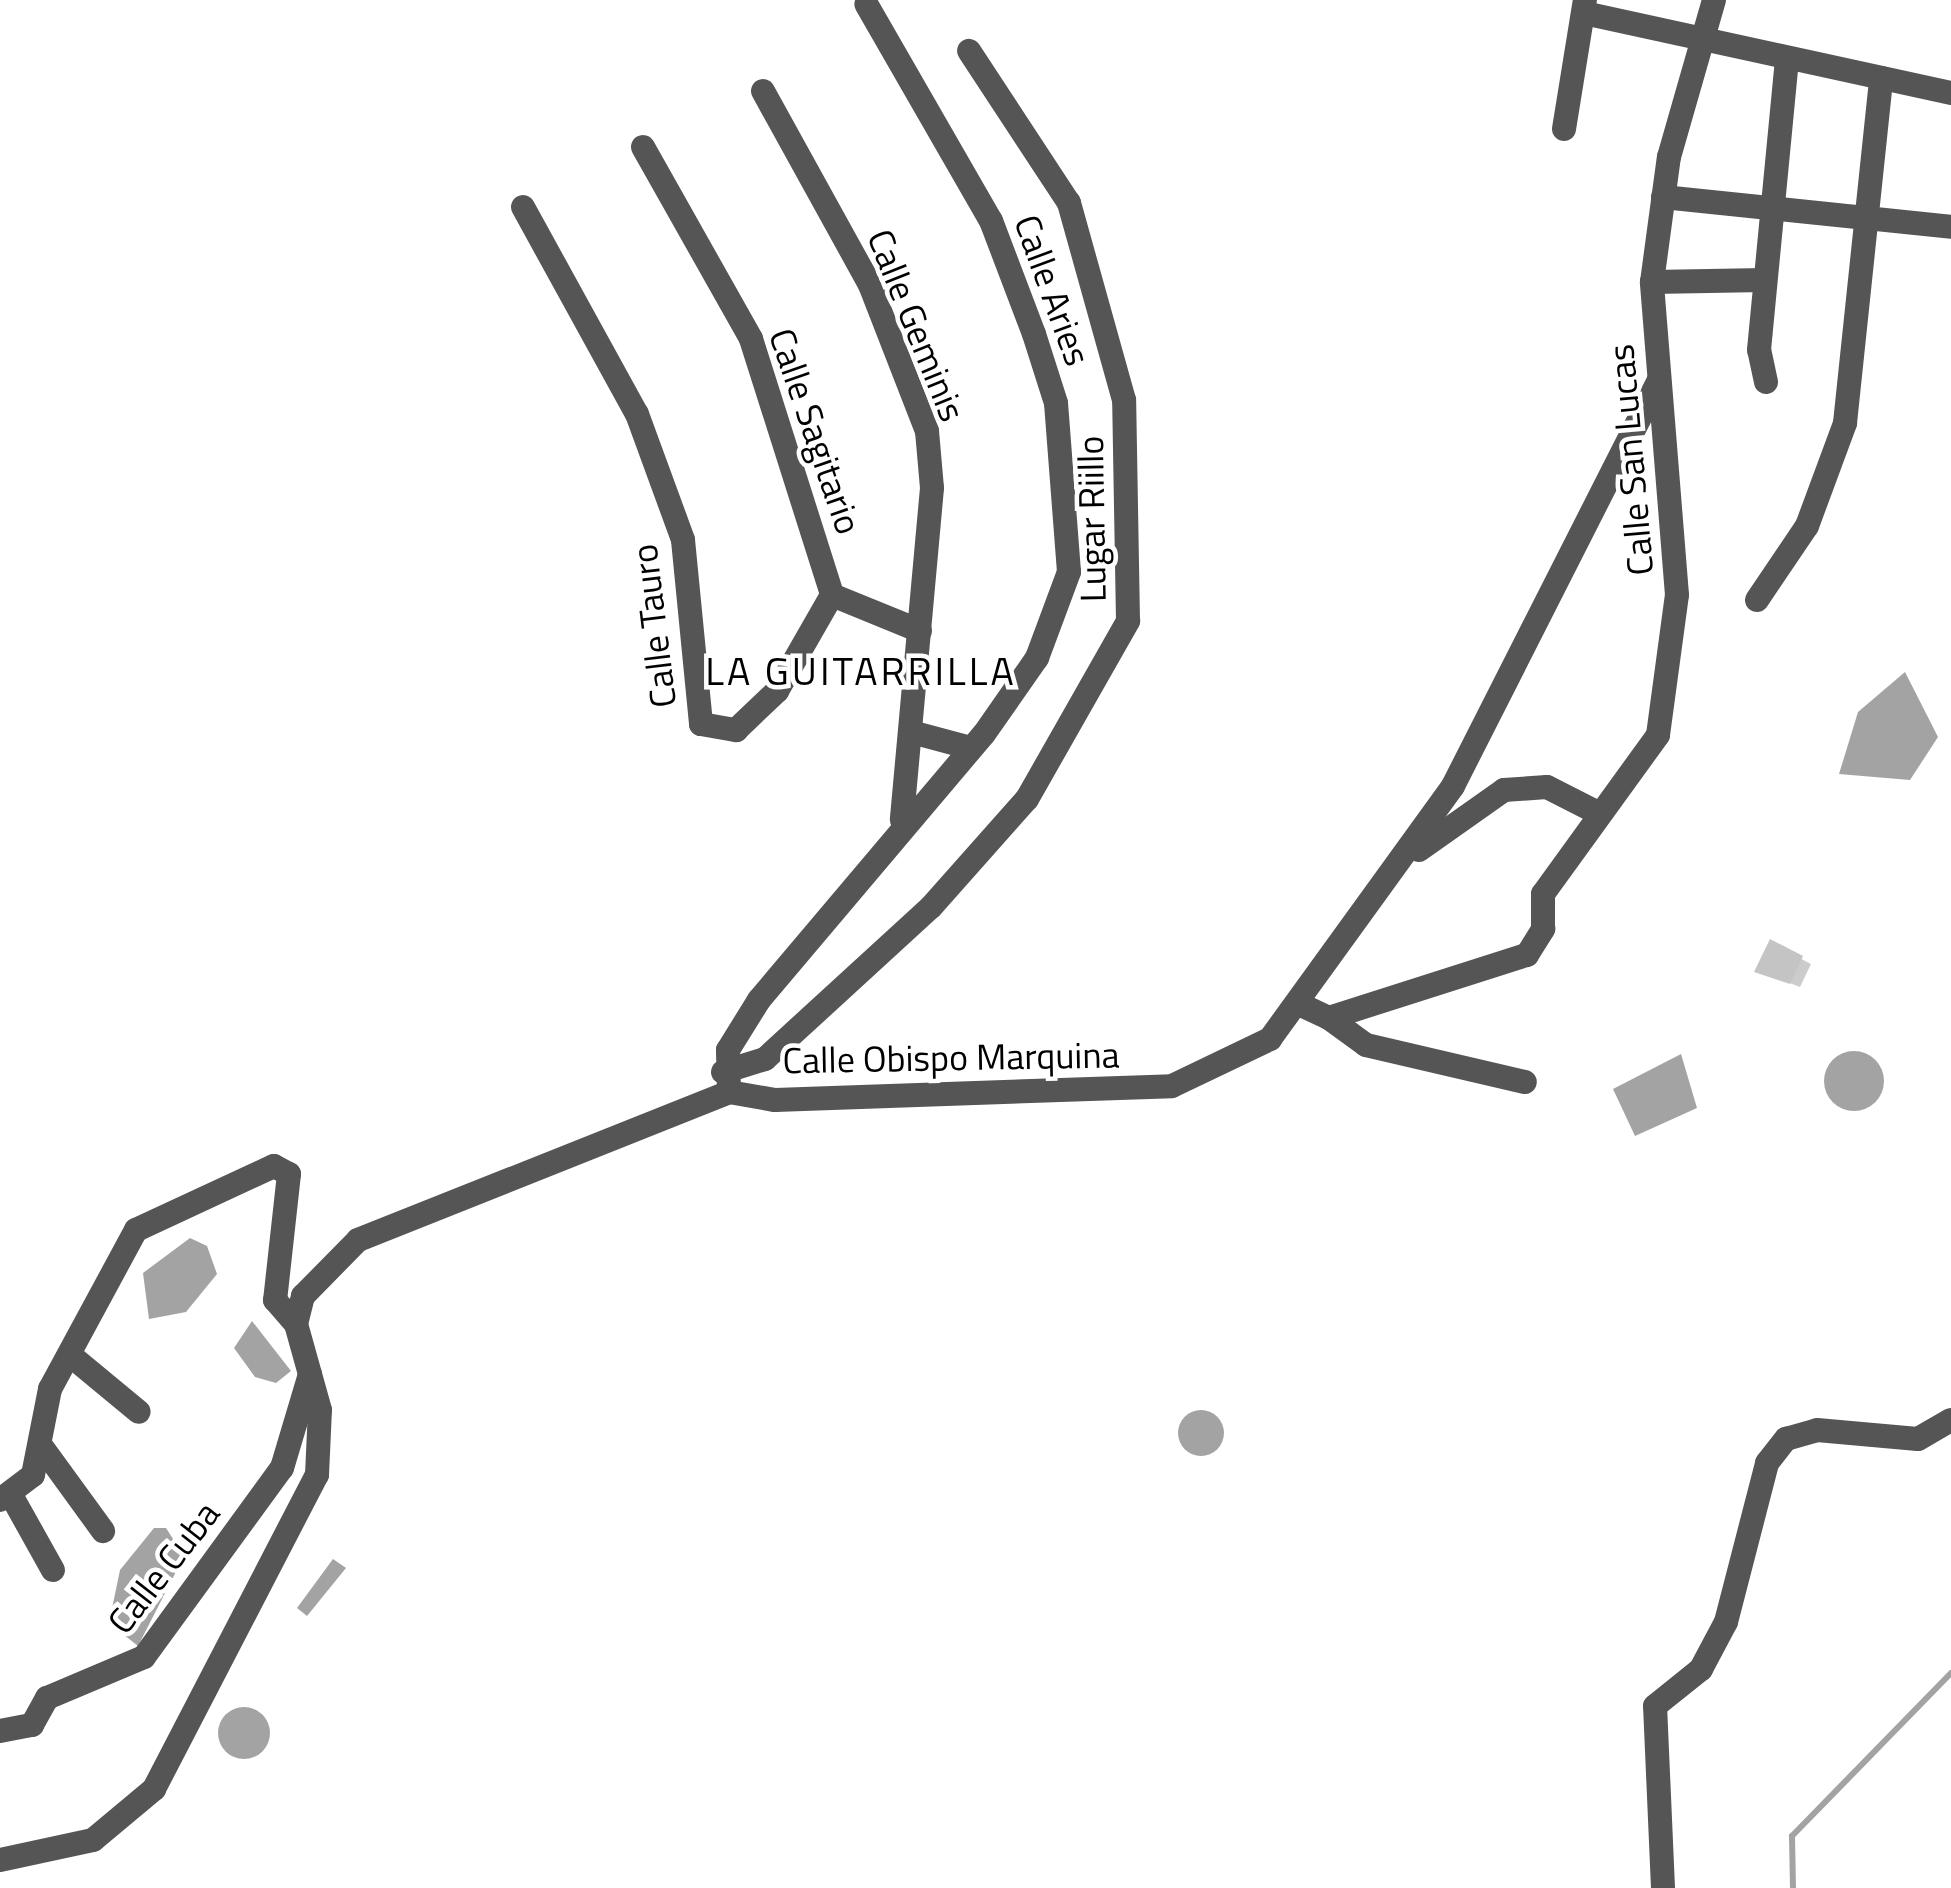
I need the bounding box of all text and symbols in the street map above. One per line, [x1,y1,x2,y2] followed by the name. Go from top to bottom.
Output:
[1006,209,1100,371] street label: Calle Aries
[859,223,975,427] street label: Calle Geminis
[761,323,871,539] street label: Calle Sagitario
[1598,343,1662,577] street label: Calle San Lucas
[1068,435,1114,603] street label: Lugar Riillo
[622,542,684,710] street label: Calle Tauro
[705,648,1017,694] district label: LA GUITARRILLA
[782,1032,1120,1082] street label: Calle Obispo Marquina
[98,1492,228,1642] street label: Calle Cuba

